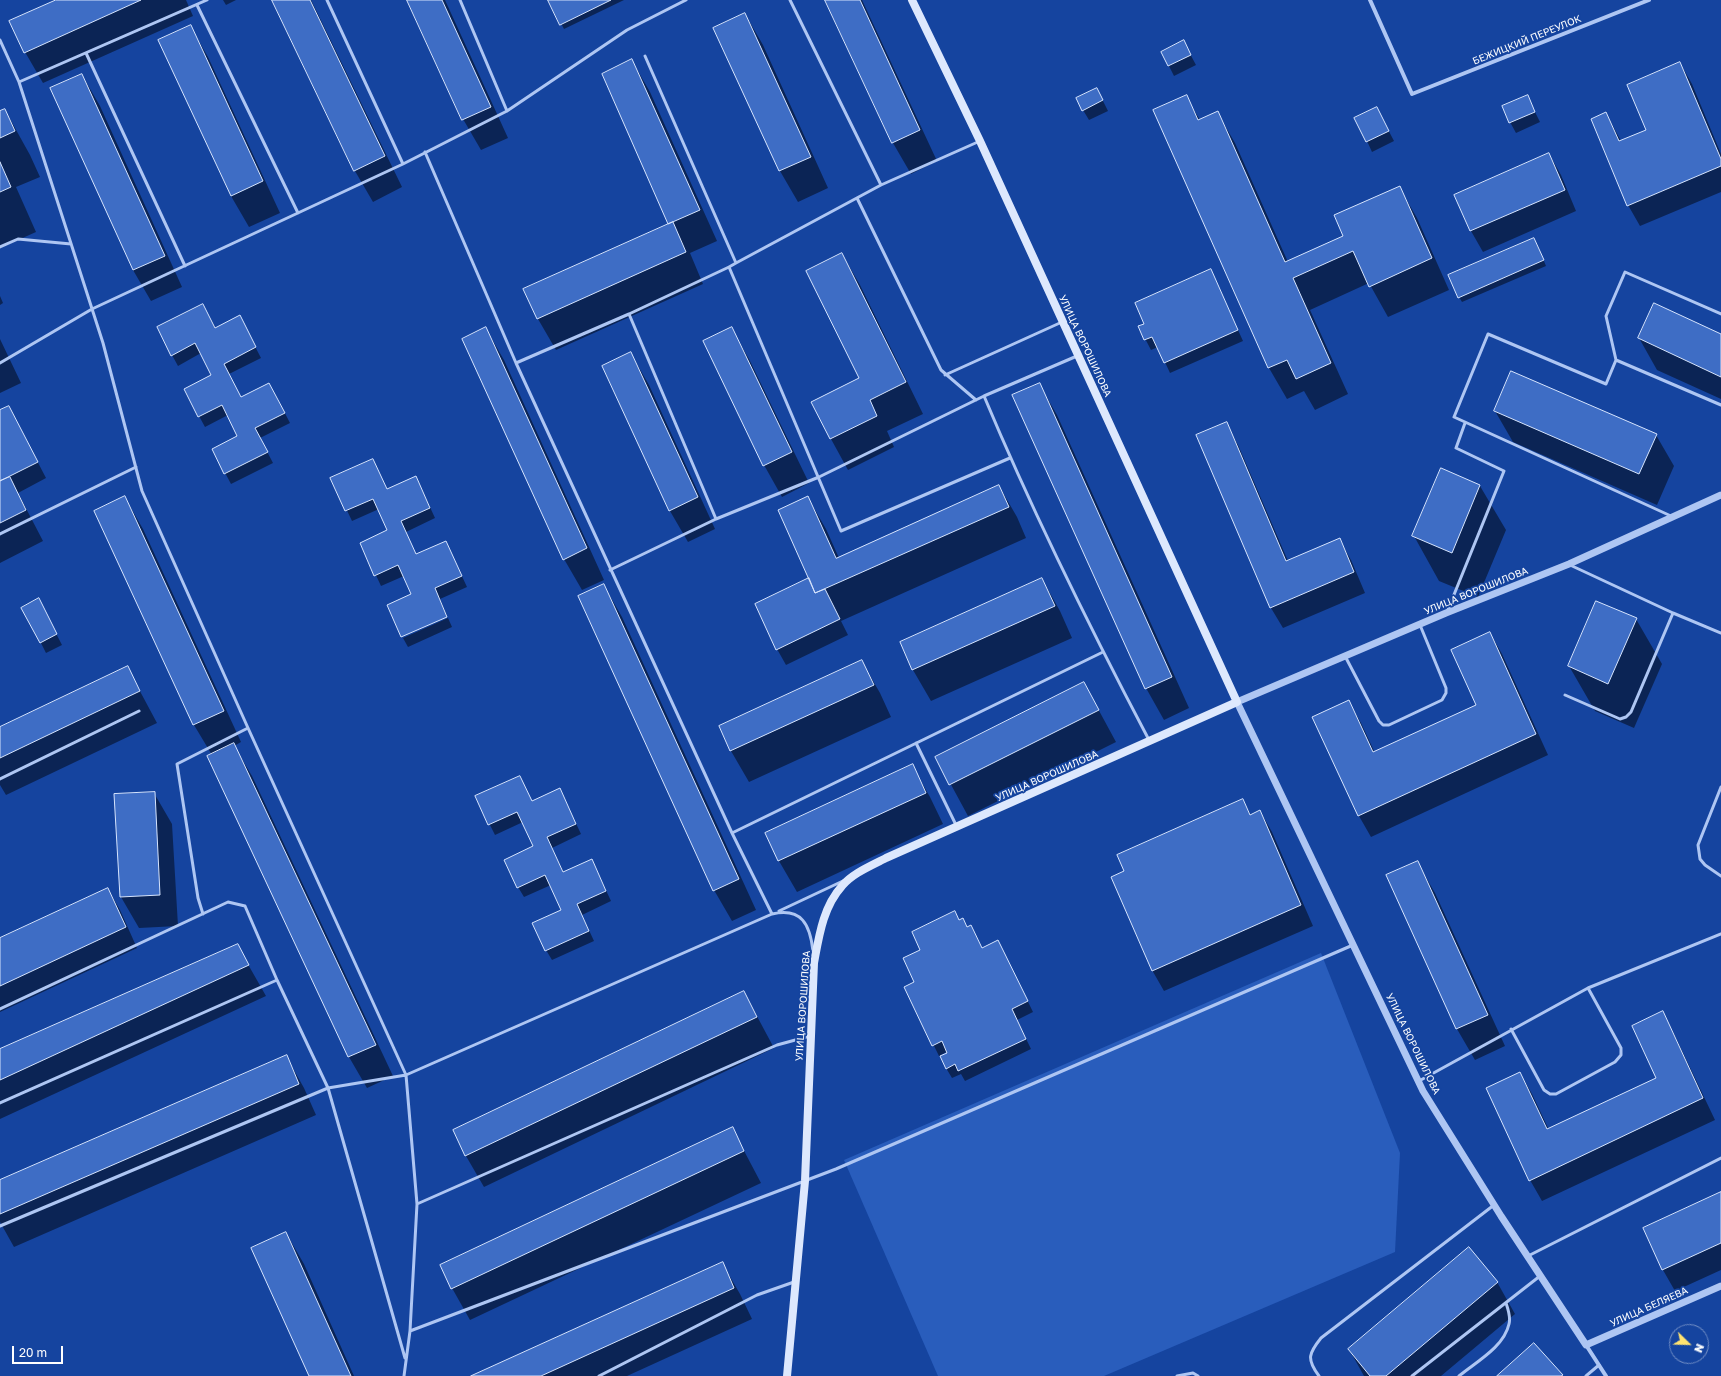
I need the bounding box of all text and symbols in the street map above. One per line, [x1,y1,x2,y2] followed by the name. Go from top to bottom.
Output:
[1471,13,1583,67] street label: БЕЖИЦКИЙ ПЕРЕУЛОК
[1056,293,1114,399] street label: УЛИЦА ВОРОШИЛОВА
[1422,565,1530,617] street label: УЛИЦА ВОРОШИЛОВА
[994,748,1100,804] street label: УЛИЦА ВОРОШИЛОВА
[793,950,813,1062] street label: УЛИЦА ВОРОШИЛОВА
[1383,991,1443,1097] street label: УЛИЦА ВОРОШИЛОВА
[1608,1284,1690,1330] street label: УЛИЦА БЕЛЯЕВА
[1669,1324,1709,1364] north arrow
[14,1338,65,1364] scale bar
[1692,1342,1707,1355] text: N
[19,1345,47,1360] text: 20 m

